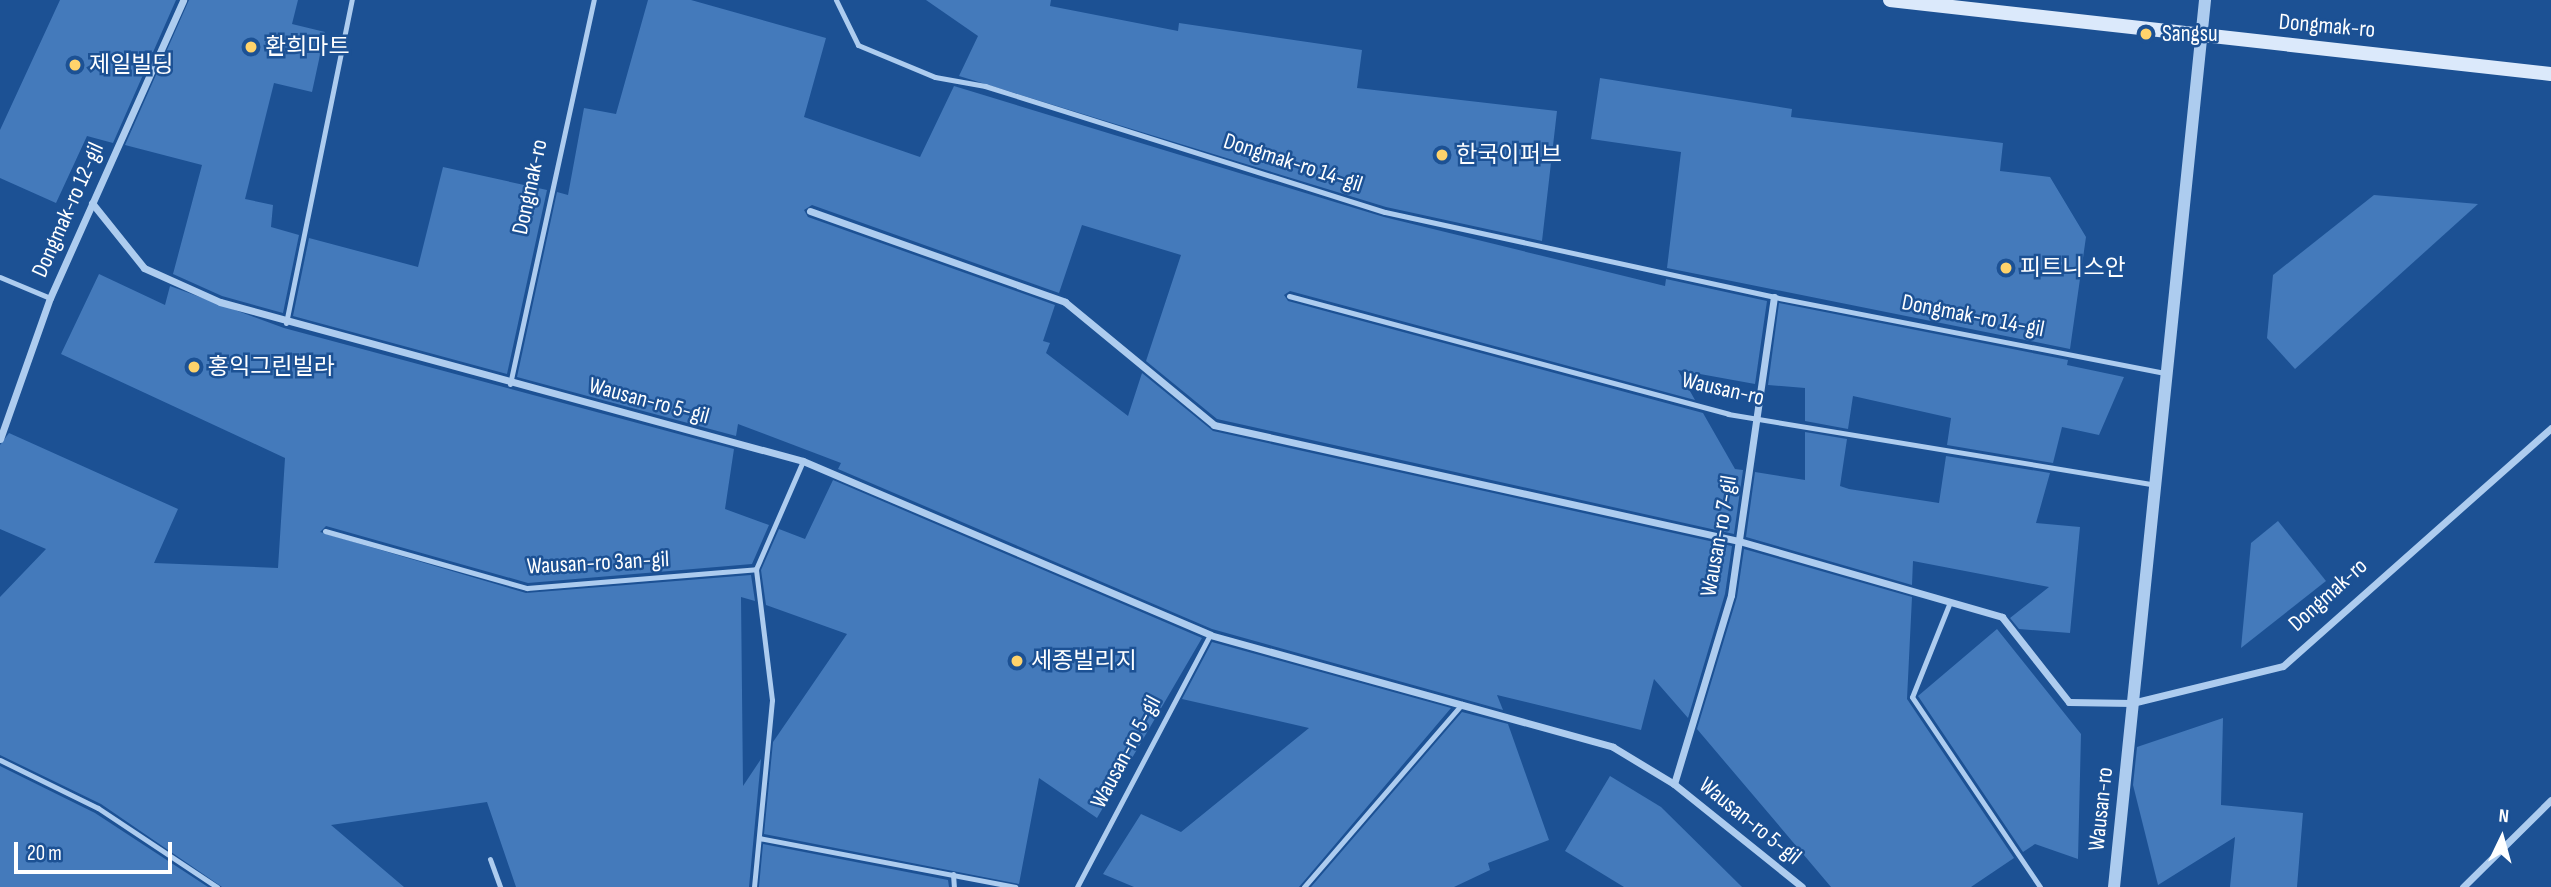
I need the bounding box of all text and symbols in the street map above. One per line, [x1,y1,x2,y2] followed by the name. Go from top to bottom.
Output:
[2278,8,2376,44] street label: Dongmak-ro
[2162,20,2218,48] place label: Sangsu
[2136,24,2156,44] marker: Sangsu
[265,33,350,61] place label: 환희마트
[243,39,259,55] marker: 환희마트
[89,51,174,79] place label: 제일빌딩
[67,57,83,73] marker: 제일빌딩
[1220,128,1366,198] street label: Dongmak-ro 14-gil
[506,137,554,237] street label: Dongmak-ro
[26,138,110,282] street label: Dongmak-ro 12-gil
[1456,141,1562,169] place label: 한국이퍼브
[1434,147,1450,163] marker: 한국이퍼브
[2020,254,2126,282] place label: 피트니스안
[1998,260,2014,276] marker: 피트니스안
[1899,289,2047,343] street label: Dongmak-ro 14-gil
[208,353,335,381] place label: 홍익그린빌라
[186,359,202,375] marker: 홍익그린빌라
[1679,366,1767,412] street label: Wausan-ro
[586,372,712,430] street label: Wausan-ro 5-gil
[1695,473,1743,599] street label: Wausan-ro 7-gil
[526,545,670,581] street label: Wausan-ro 3an-gil
[2283,552,2373,638] street label: Dongmak-ro
[1031,647,1137,675] place label: 세종빌리지
[1009,653,1025,669] marker: 세종빌리지
[1085,691,1167,813] street label: Wausan-ro 5-gil
[2083,766,2119,852] street label: Wausan-ro
[1693,771,1807,871] street label: Wausan-ro 5-gil
[2467,803,2537,873] north arrow
[2498,805,2510,828] text: N
[18,828,175,872] scale bar
[27,841,62,866] text: 20 m

